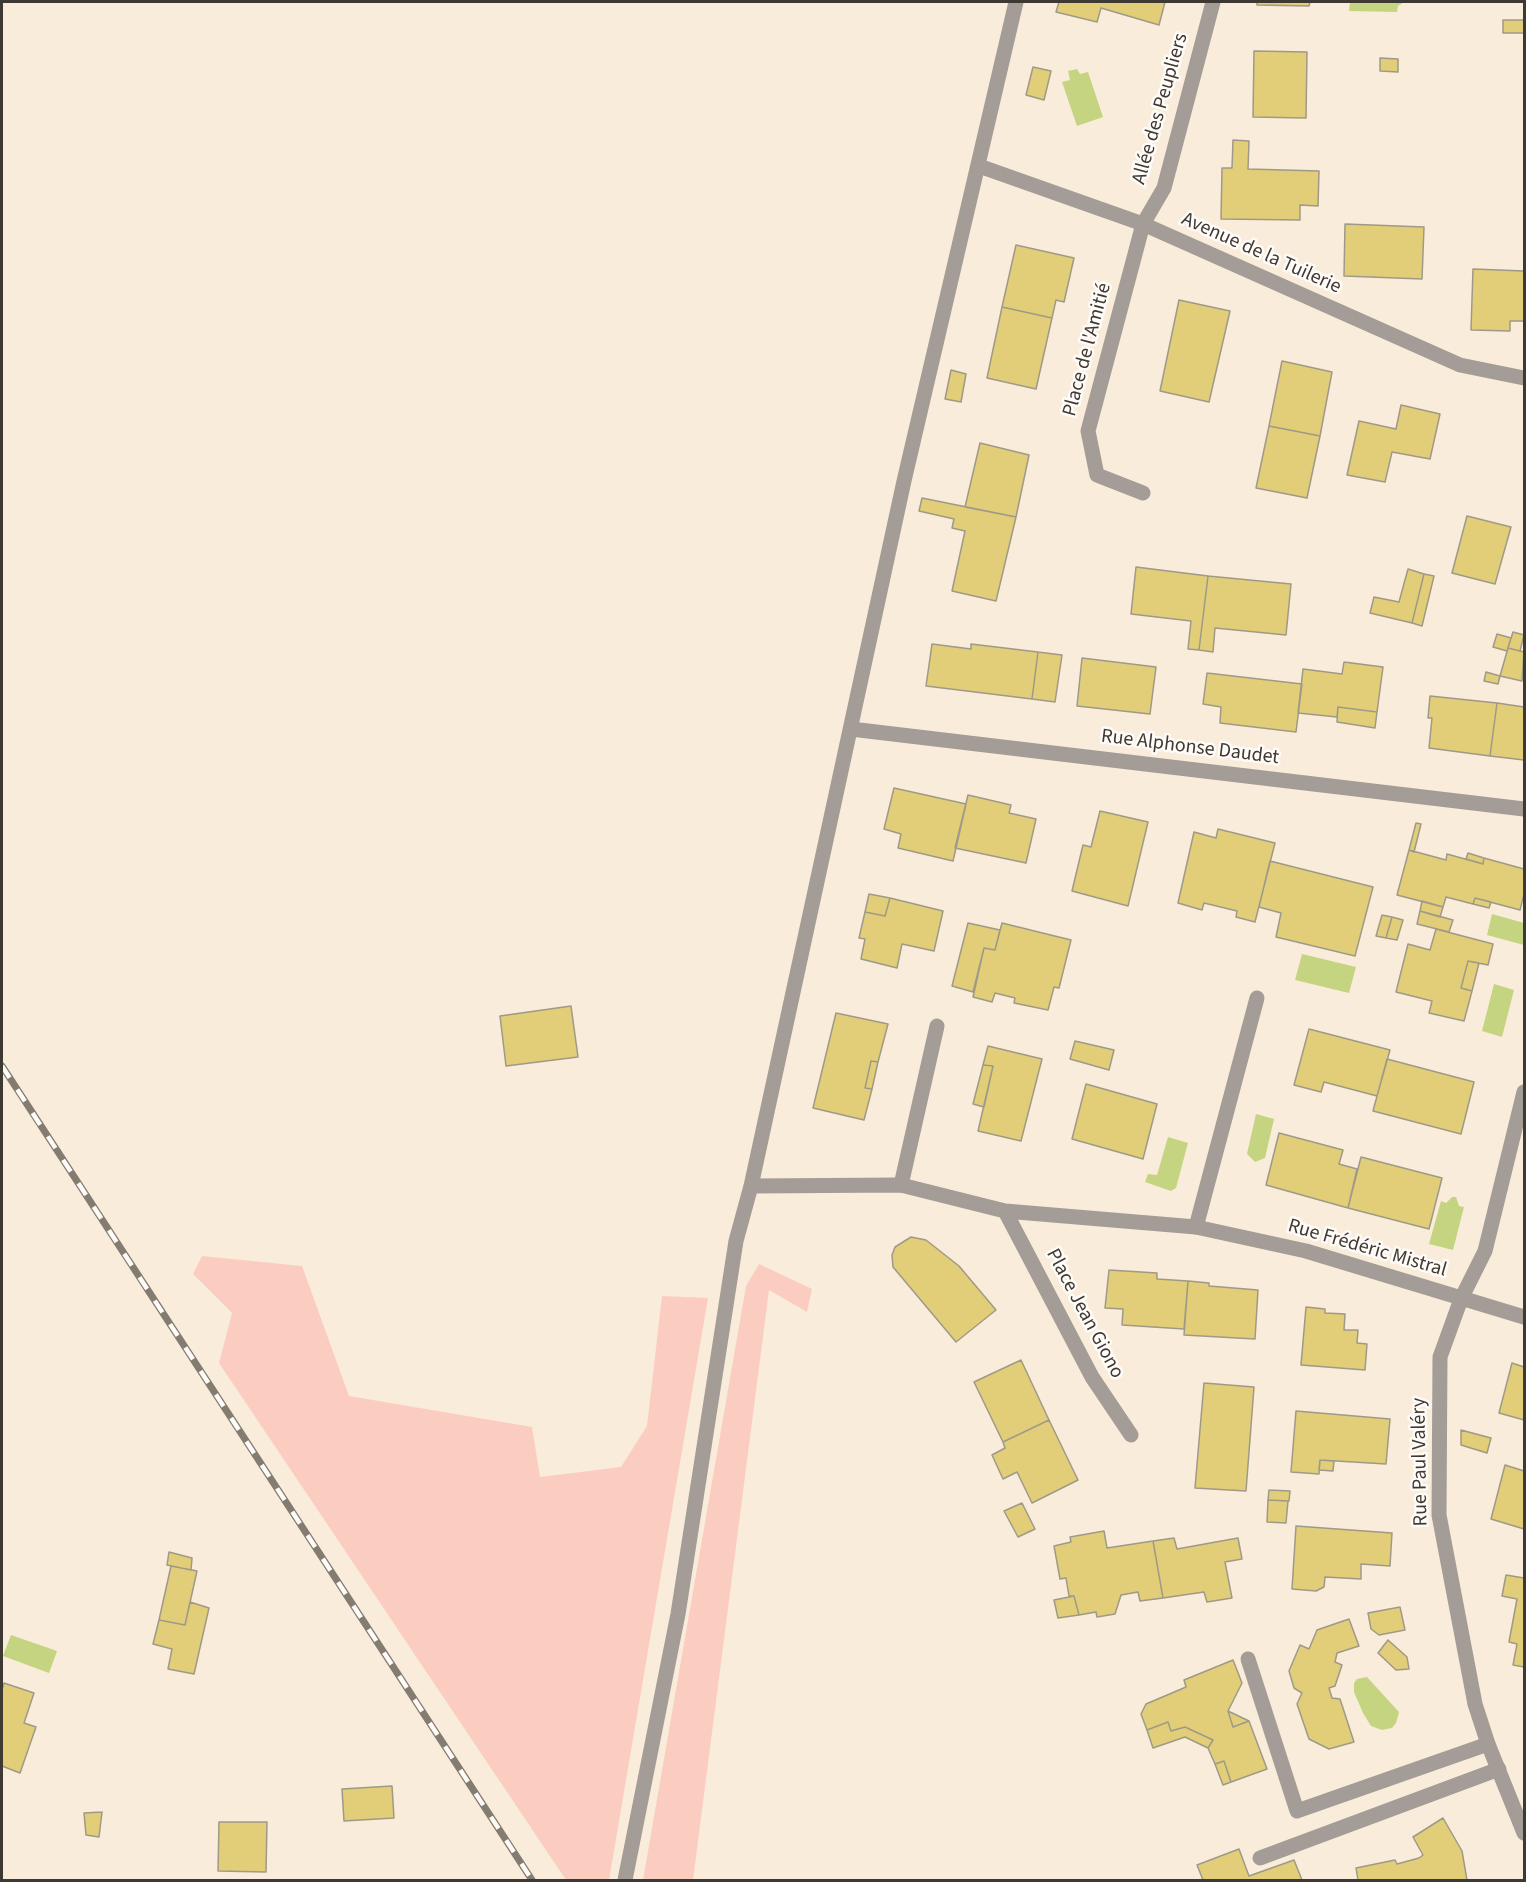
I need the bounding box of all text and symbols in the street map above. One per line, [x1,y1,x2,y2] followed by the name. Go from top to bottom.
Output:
[1128,31,1194,187] street label: Allée des Peupliers
[1177,208,1345,300] street label: Avenue de la Tuilerie
[1059,281,1117,419] street label: Place de l'Amitié
[1100,725,1280,771] street label: Rue Alphonse Daudet
[1285,1215,1449,1283] street label: Rue Frédéric Mistral
[1040,1245,1128,1383] street label: Place Jean Giono
[1408,1398,1434,1526] street label: Rue Paul Valéry

